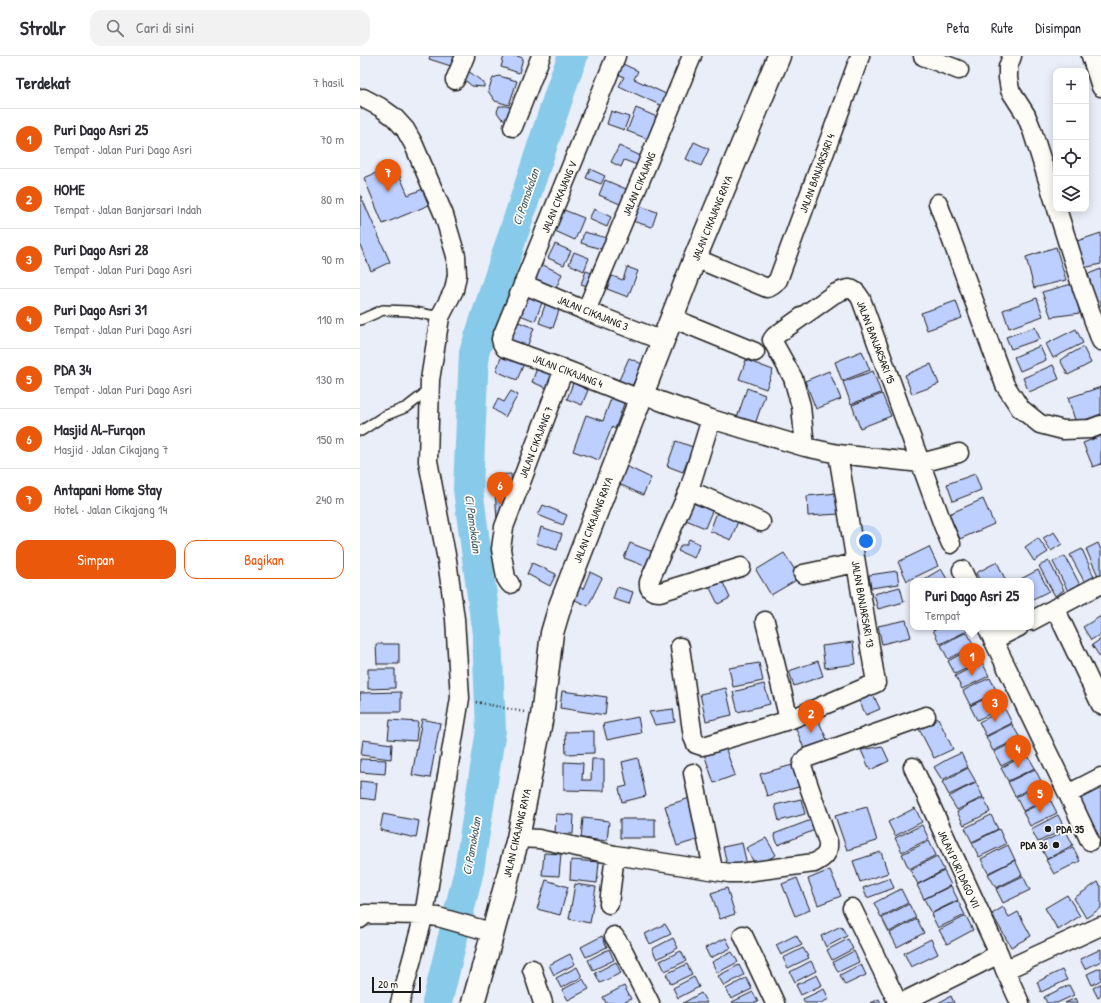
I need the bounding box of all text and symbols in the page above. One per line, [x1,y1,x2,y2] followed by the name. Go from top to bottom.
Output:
[90,10,370,46] search box
[20,15,66,41] text: Strollr
[104,17,126,39] icon: search
[136,17,194,38] text: Cari di sini
[946,18,969,37] text: Peta
[991,18,1013,37] text: Rute
[1035,18,1081,37] text: Disimpan
[1053,68,1089,212] map controls
[1053,68,1089,104] button: +
[16,71,70,94] text: Terdekat
[313,73,344,91] text: 7 hasil
[1053,104,1089,140] button: −
[54,119,148,140] text: Puri Dago Asri 25
[27,130,31,148] text: 1
[320,130,344,148] text: 70 m
[796,132,838,214] street label: JALAN BANJARSARI 4
[54,140,192,158] text: Tempat · Jalan Puri Dago Asri
[1053,140,1089,176] button: locate
[619,150,659,218] street label: JALAN CIKAJANG
[538,158,580,235] street label: JALAN CIKAJANG V
[375,159,401,192] pin: 7
[508,165,544,227] water label: Ci Pamokolan
[689,173,736,263] street label: JALAN CIKAJANG RAYA
[1053,176,1089,212] button: layers
[54,179,85,200] text: HOME
[26,190,32,208] text: 2
[321,190,344,208] text: 80 m
[54,200,201,218] text: Tempat · Jalan Banjarsari Indah
[54,239,148,260] text: Puri Dago Asri 28
[26,250,32,268] text: 3
[322,250,344,268] text: 90 m
[54,260,192,278] text: Tempat · Jalan Puri Dago Asri
[556,292,630,334] street label: JALAN CIKAJANG 3
[54,299,147,320] text: Puri Dago Asri 31
[854,299,898,386] street label: JALAN BANJARSARI 15
[27,310,31,328] text: 4
[317,310,344,328] text: 110 m
[54,320,192,338] text: Tempat · Jalan Puri Dago Asri
[531,351,605,391] street label: JALAN CIKAJANG 4
[54,359,91,380] text: PDA 34
[26,370,32,388] text: 5
[316,370,344,388] text: 130 m
[54,380,192,398] text: Tempat · Jalan Puri Dago Asri
[516,404,556,480] street label: JALAN CIKAJANG 7
[54,419,145,440] text: Masjid Al-Furqon
[26,430,32,448] text: 6
[316,430,344,448] text: 150 m
[54,440,169,458] text: Masjid · Jalan Cikajang 7
[487,472,513,505] pin: 6
[570,475,616,565] street label: JALAN CIKAJANG RAYA
[54,479,162,500] text: Antapani Home Stay
[26,490,32,508] text: 7
[315,490,344,508] text: 240 m
[461,494,486,556] water label: Ci Pamokolan
[54,500,167,518] text: Hotel · Jalan Cikajang 14
[856,531,876,551] your location
[16,540,176,579] button: Simpan
[184,540,344,579] button: Bagikan
[848,559,878,649] street label: JALAN BANJARSARI 13
[910,578,1034,630] popup
[925,585,1019,606] text: Puri Dago Asri 25
[925,606,960,624] text: Tempat
[959,643,985,676] pin: 1
[982,689,1008,722] pin: 3
[798,700,824,733] pin: 2
[1005,735,1031,768] pin: 4
[1027,780,1053,813] pin: 5
[500,787,534,879] street label: JALAN CIKAJANG RAYA
[458,814,485,876] water label: Ci Pamokolan
[1056,822,1084,836] place label: PDA 35
[1043,824,1053,834] marker: PDA 35
[935,828,983,910] street label: JALAN PURI DAGO VII
[1020,838,1049,852] place label: PDA 36
[1051,840,1061,850] marker: PDA 36
[372,975,421,994] scale bar
[378,977,398,991] text: 20 m

